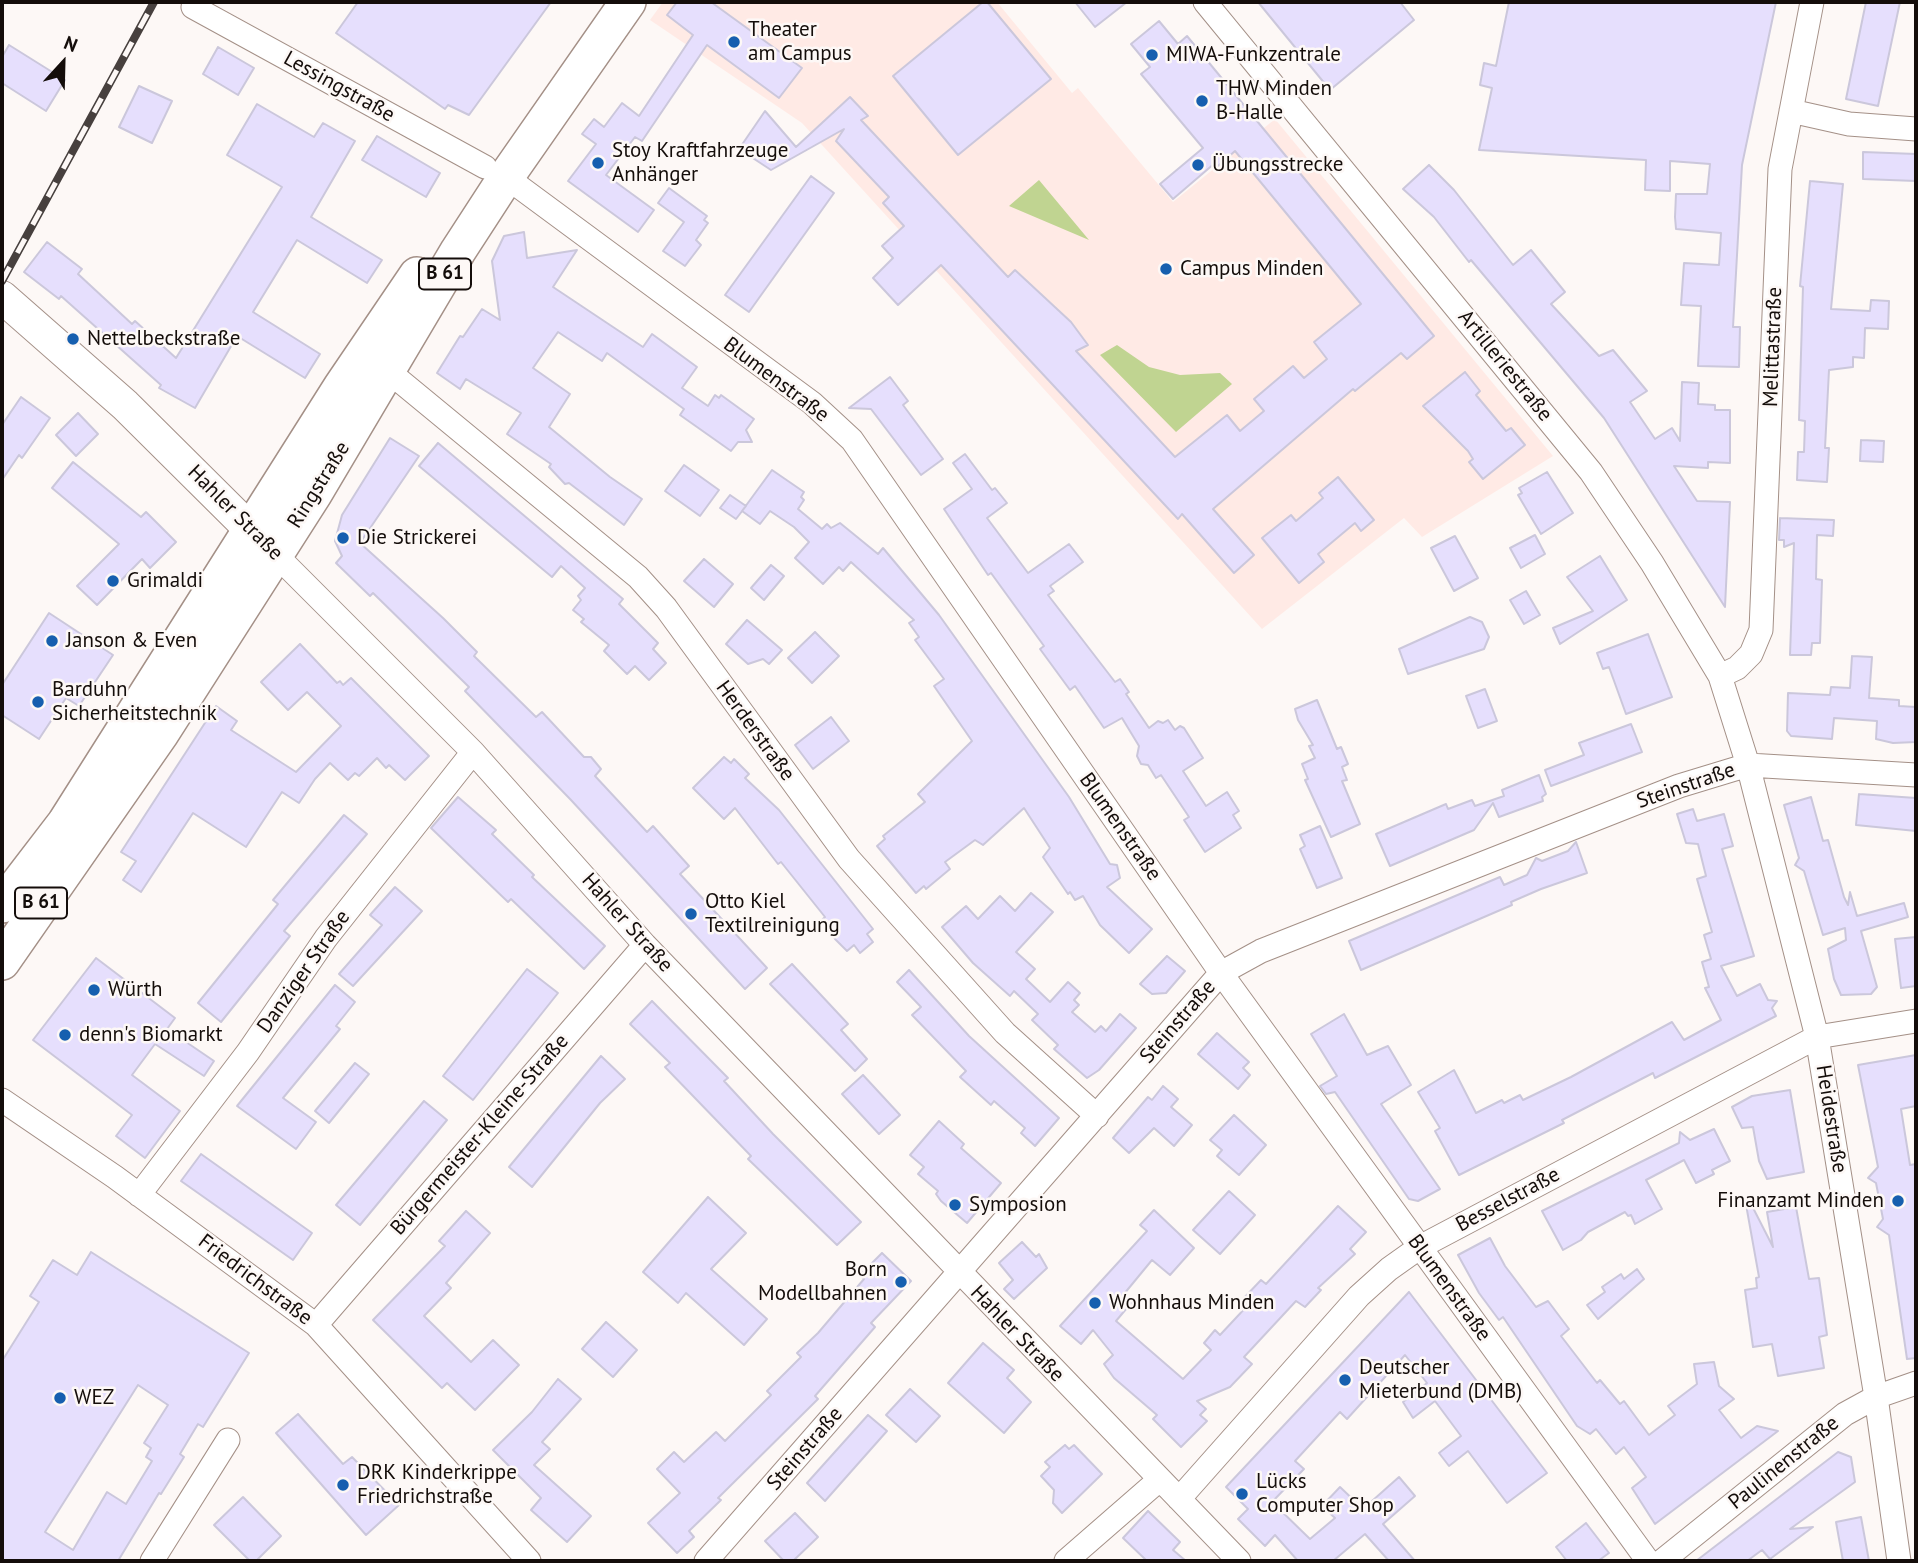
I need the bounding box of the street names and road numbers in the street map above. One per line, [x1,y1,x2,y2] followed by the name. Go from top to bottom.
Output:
[279,46,399,128] street label: Lessingstraße
[419,258,471,290] road number: B 61
[1758,286,1788,408] street label: Melittastraße
[1452,305,1558,427] street label: Artilleriestraße
[718,332,834,428] street label: Blumenstraße
[282,437,356,533] street label: Ringstraße
[182,460,288,566] street label: Hahler Straße
[710,676,800,786] street label: Herderstraße
[1633,757,1739,815] street label: Steinstraße
[1074,768,1166,886] street label: Blumenstraße
[576,868,678,978] street label: Hahler Straße
[15,888,67,918] road number: B 61
[252,906,356,1038] street label: Danziger Straße
[1135,975,1221,1069] street label: Steinstraße
[386,1029,574,1241] street label: Bürgermeister-Kleine-Straße
[1810,1063,1852,1175] street label: Heidestraße
[1452,1162,1564,1238] street label: Besselstraße
[193,1229,317,1331] street label: Friedrichstraße
[1402,1230,1496,1346] street label: Blumenstraße
[965,1280,1069,1388] street label: Hahler Straße
[762,1402,848,1496] street label: Steinstraße
[1724,1411,1844,1515] street label: Paulinenstraße

